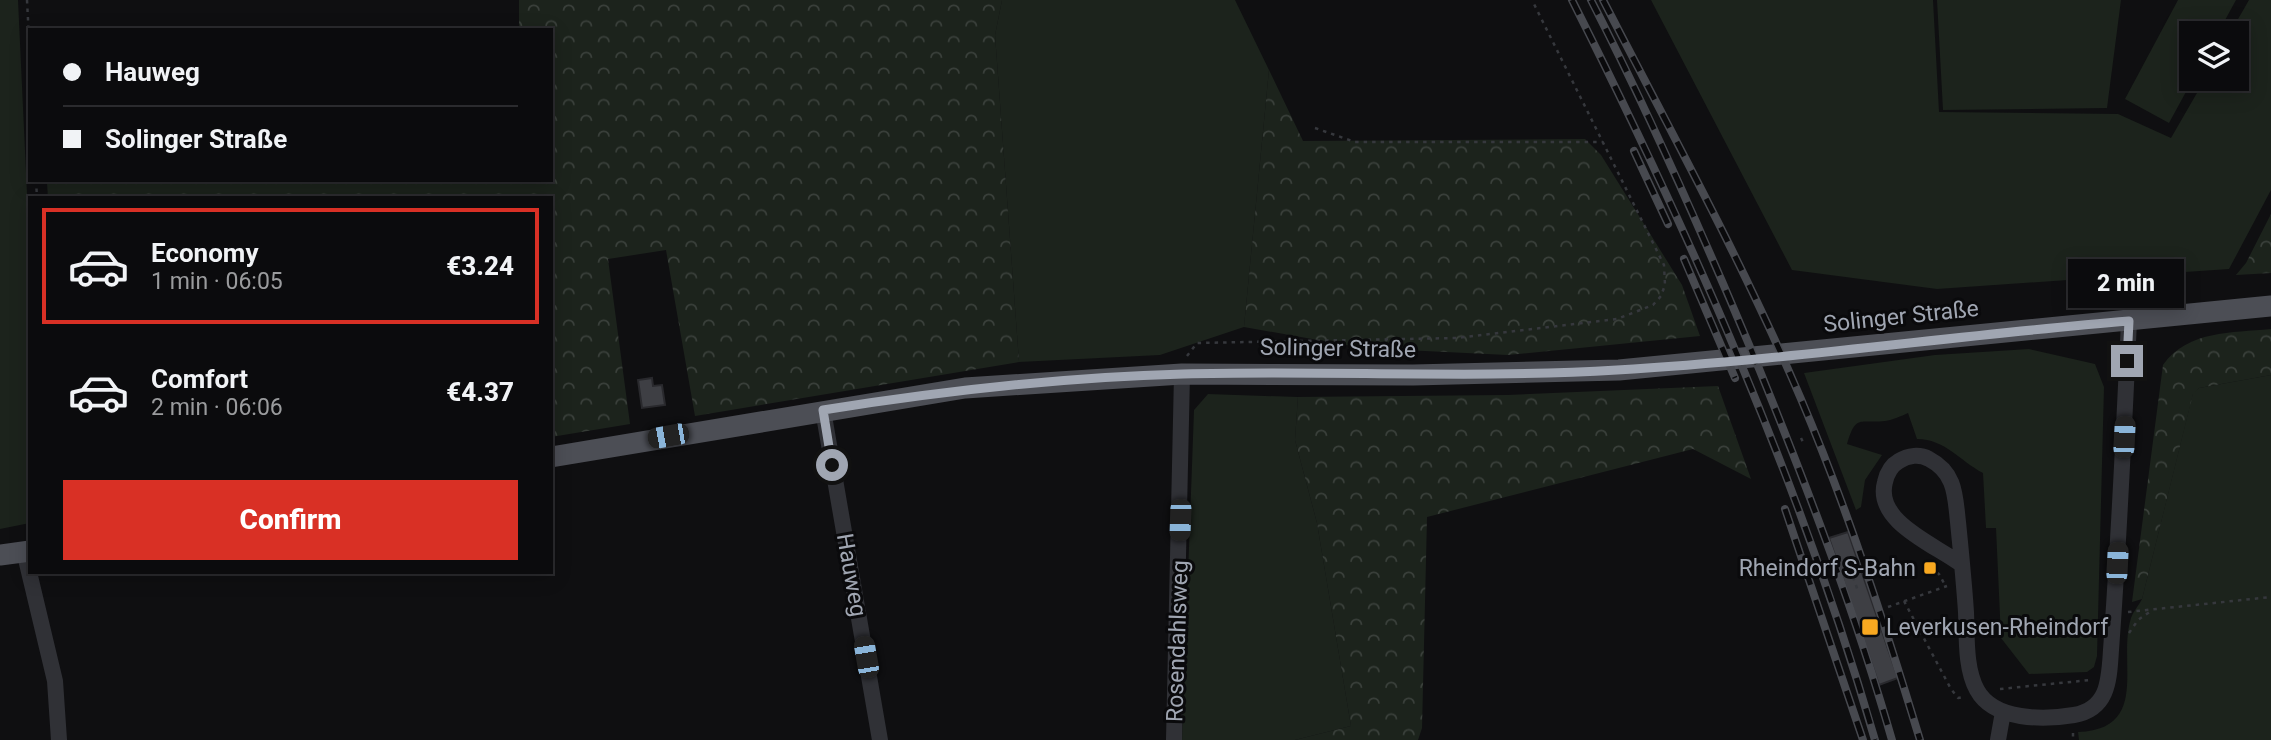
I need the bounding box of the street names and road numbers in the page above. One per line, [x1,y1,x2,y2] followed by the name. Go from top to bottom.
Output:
[1822,295,1980,338] street label: Solinger Straße
[1260,334,1416,363] street label: Solinger Straße
[831,531,872,619] street label: Hauweg
[1161,560,1194,722] street label: Rosendahlsweg

